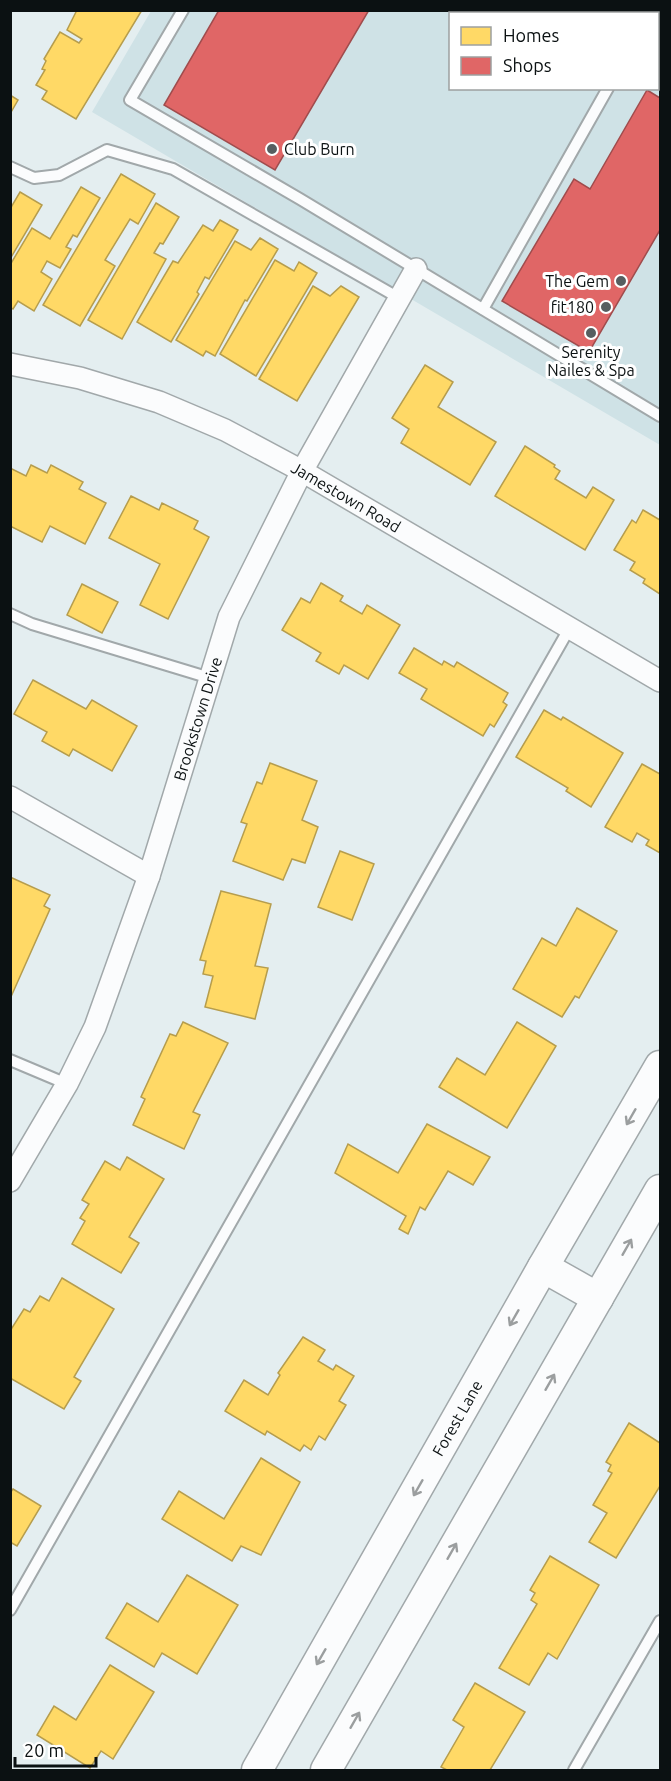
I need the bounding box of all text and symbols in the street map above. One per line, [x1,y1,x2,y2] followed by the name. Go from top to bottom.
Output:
[449,12,659,90] legend
[503,25,560,45] text: Homes
[503,55,552,75] text: Shops
[284,140,355,158] place label: Club Burn
[265,142,279,156] marker: Club Burn
[545,272,609,290] place label: The Gem
[614,274,628,288] marker: The Gem
[551,298,594,316] place label: fit180
[599,300,613,314] marker: fit180
[584,326,598,340] marker: Serenity Nailes & Spa
[547,343,635,379] place label: Serenity Nailes & Spa
[288,458,404,536] street label: Jamestown Road
[170,655,225,783] street label: Brookstown Drive
[625,1108,637,1125] one-way arrow
[622,1239,634,1256] one-way arrow
[508,1309,520,1326] one-way arrow
[544,1374,556,1391] one-way arrow
[429,1377,486,1459] street label: Forest Lane
[412,1479,424,1496] one-way arrow
[447,1543,459,1560] one-way arrow
[315,1648,327,1665] one-way arrow
[349,1712,361,1729] one-way arrow
[15,1730,96,1768] scale bar
[24,1740,64,1760] text: 20 m

